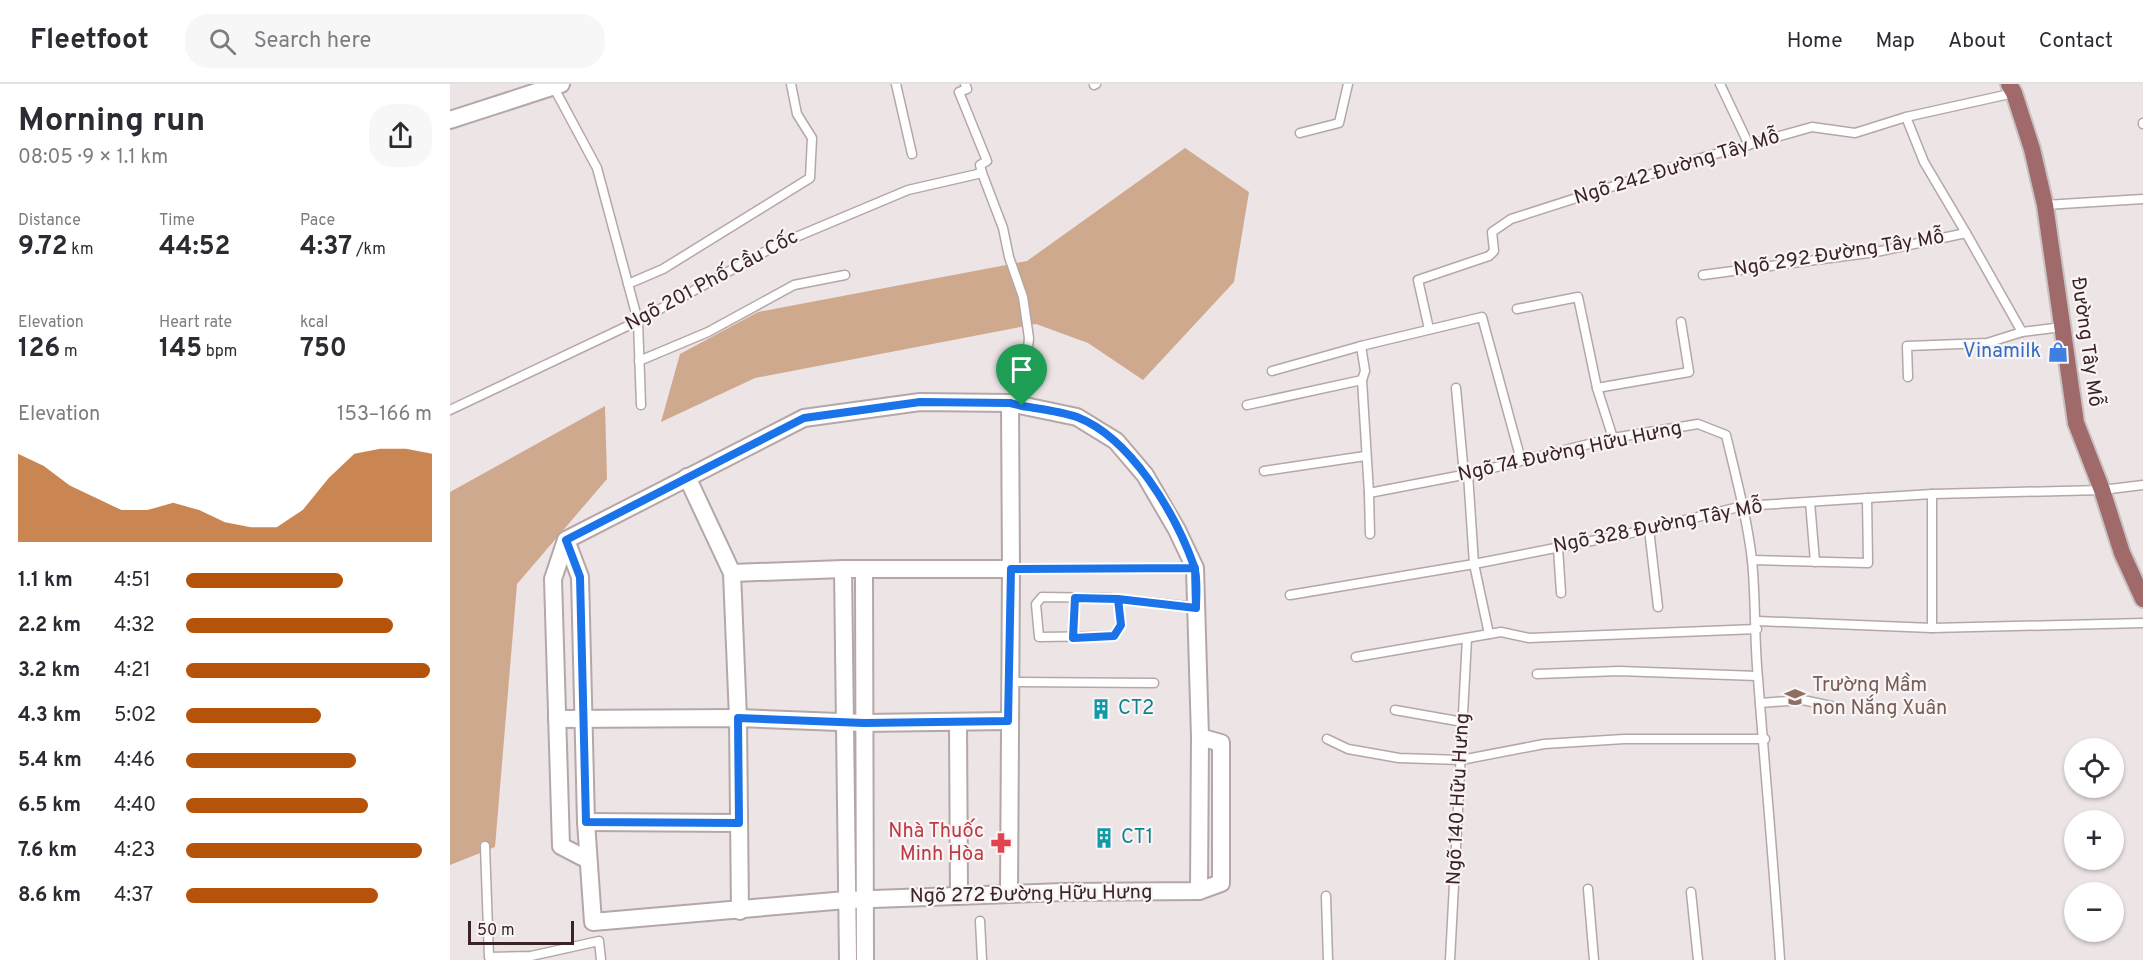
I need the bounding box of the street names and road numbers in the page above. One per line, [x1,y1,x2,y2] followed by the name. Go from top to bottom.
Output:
[1571,122,1783,212] street label: Ngõ 242 Đường Tây Mỗ
[621,223,803,338] street label: Ngõ 201 Phố Cầu Cốc
[1731,223,1946,284] street label: Ngõ 292 Đường Tây Mỗ
[2064,275,2110,409] street label: Đường Tây Mỗ
[1456,416,1684,488] street label: Ngõ 74 Đường Hữu Hưng
[1551,492,1765,560] street label: Ngõ 328 Đường Tây Mỗ
[1442,712,1476,886] street label: Ngõ 140 Hữu Hưng
[909,880,1153,910] street label: Ngõ 272 Đường Hữu Hưng

